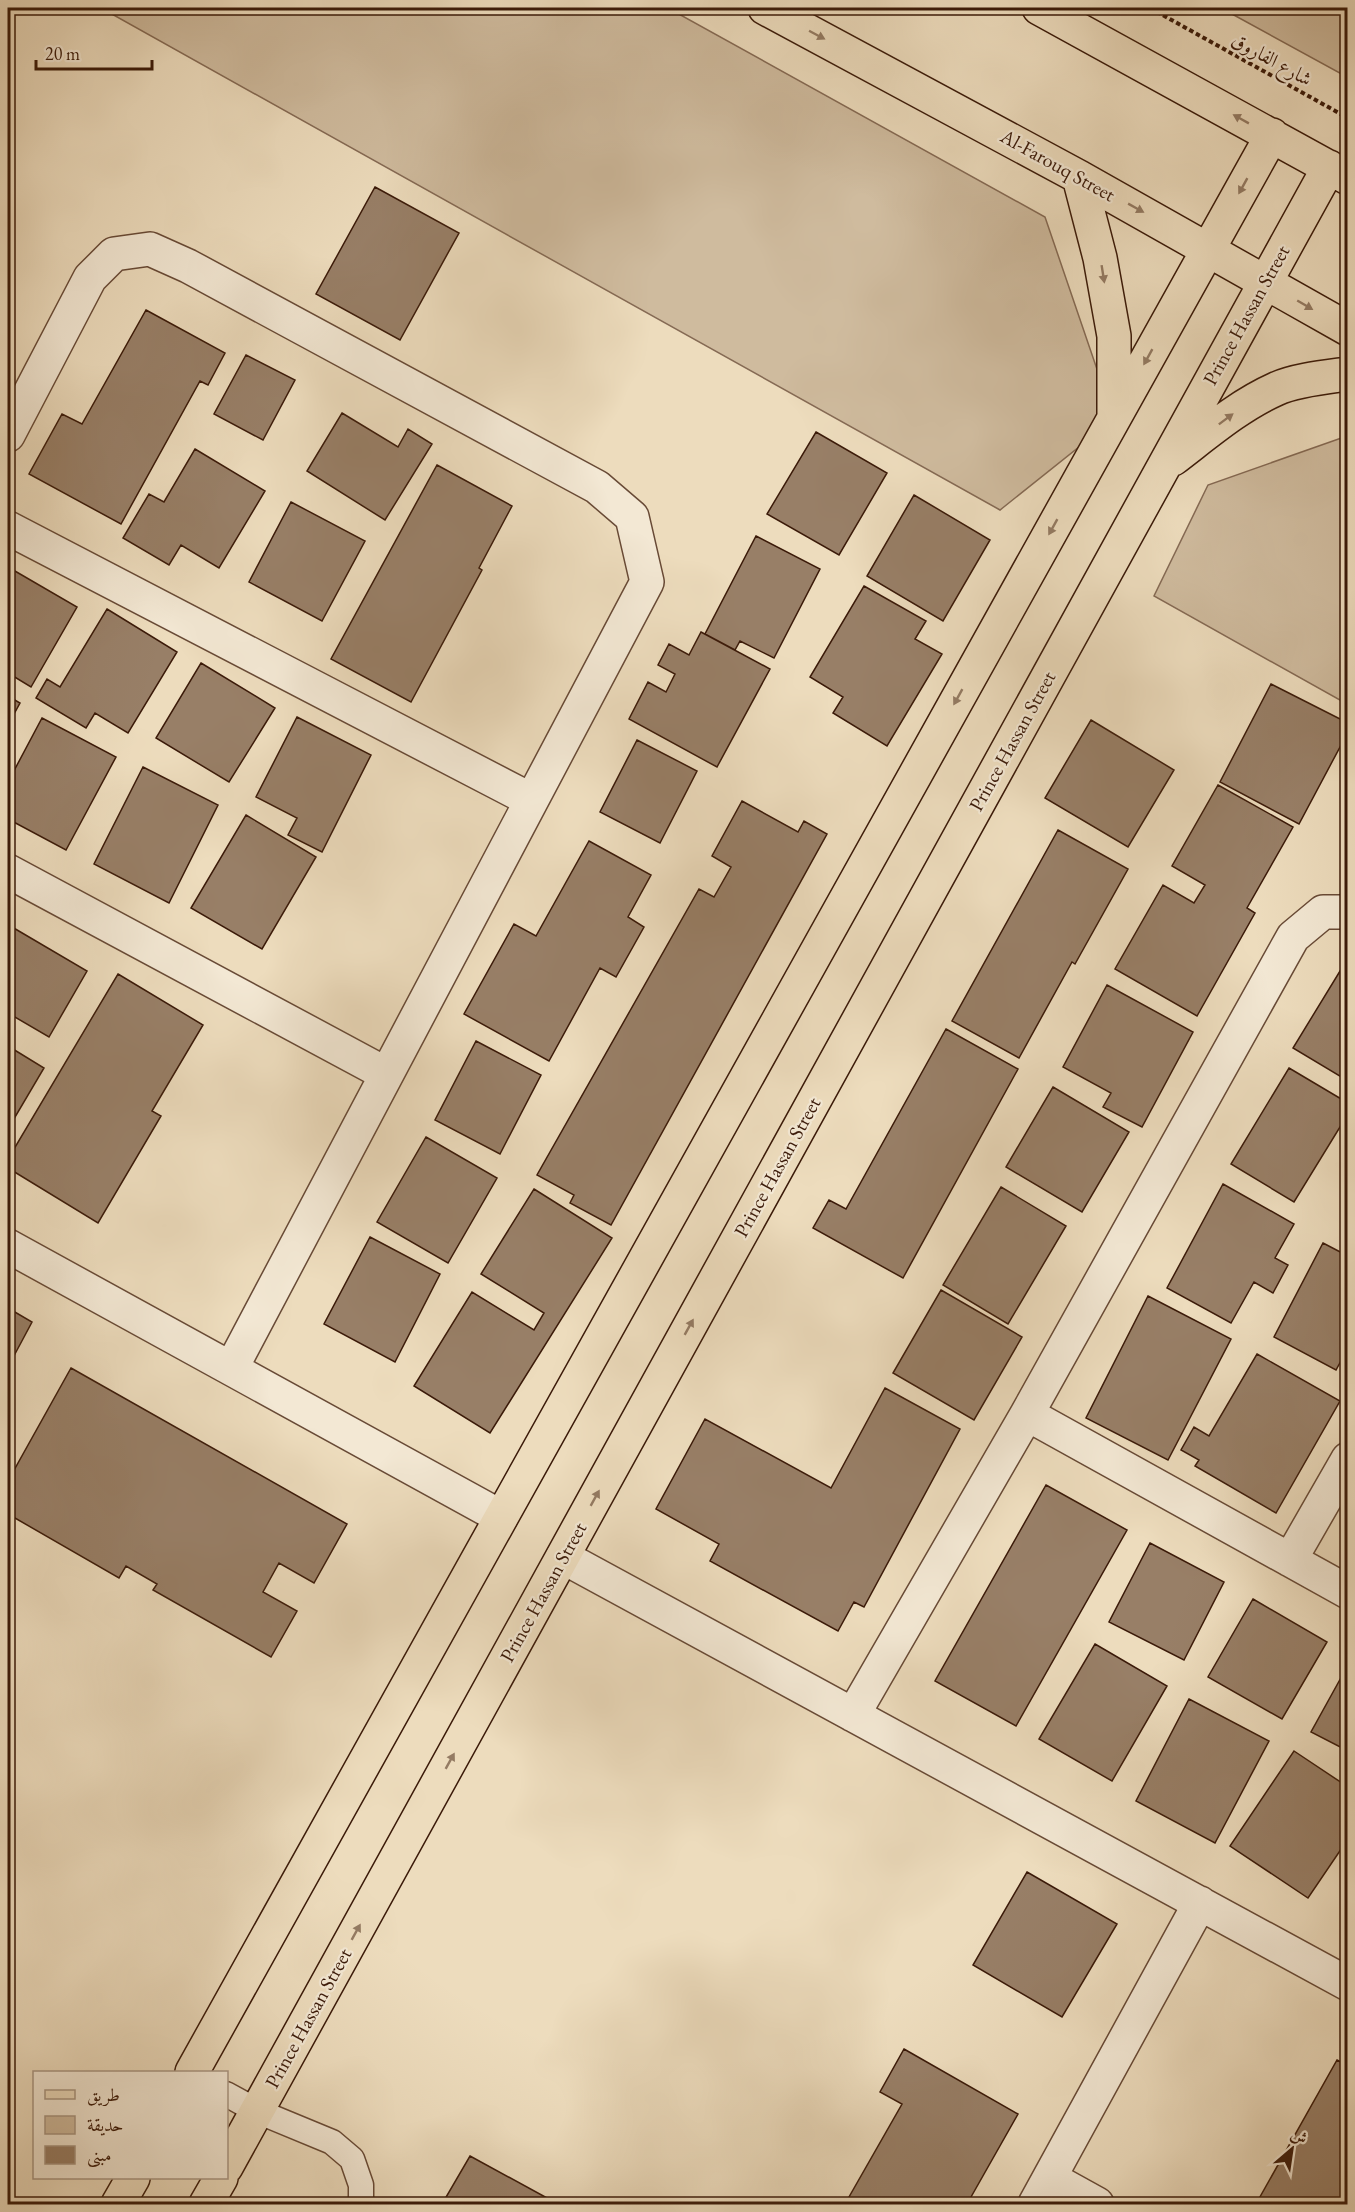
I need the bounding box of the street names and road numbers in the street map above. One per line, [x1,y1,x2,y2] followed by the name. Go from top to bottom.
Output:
[1225,26,1317,96] street label: شارع الفاروق
[995,122,1121,208] street label: Al-Farouq Street
[1197,240,1296,390] street label: Prince Hassan Street
[963,666,1062,816] street label: Prince Hassan Street
[728,1092,827,1242] street label: Prince Hassan Street
[494,1517,593,1667] street label: Prince Hassan Street
[259,1943,358,2093] street label: Prince Hassan Street

